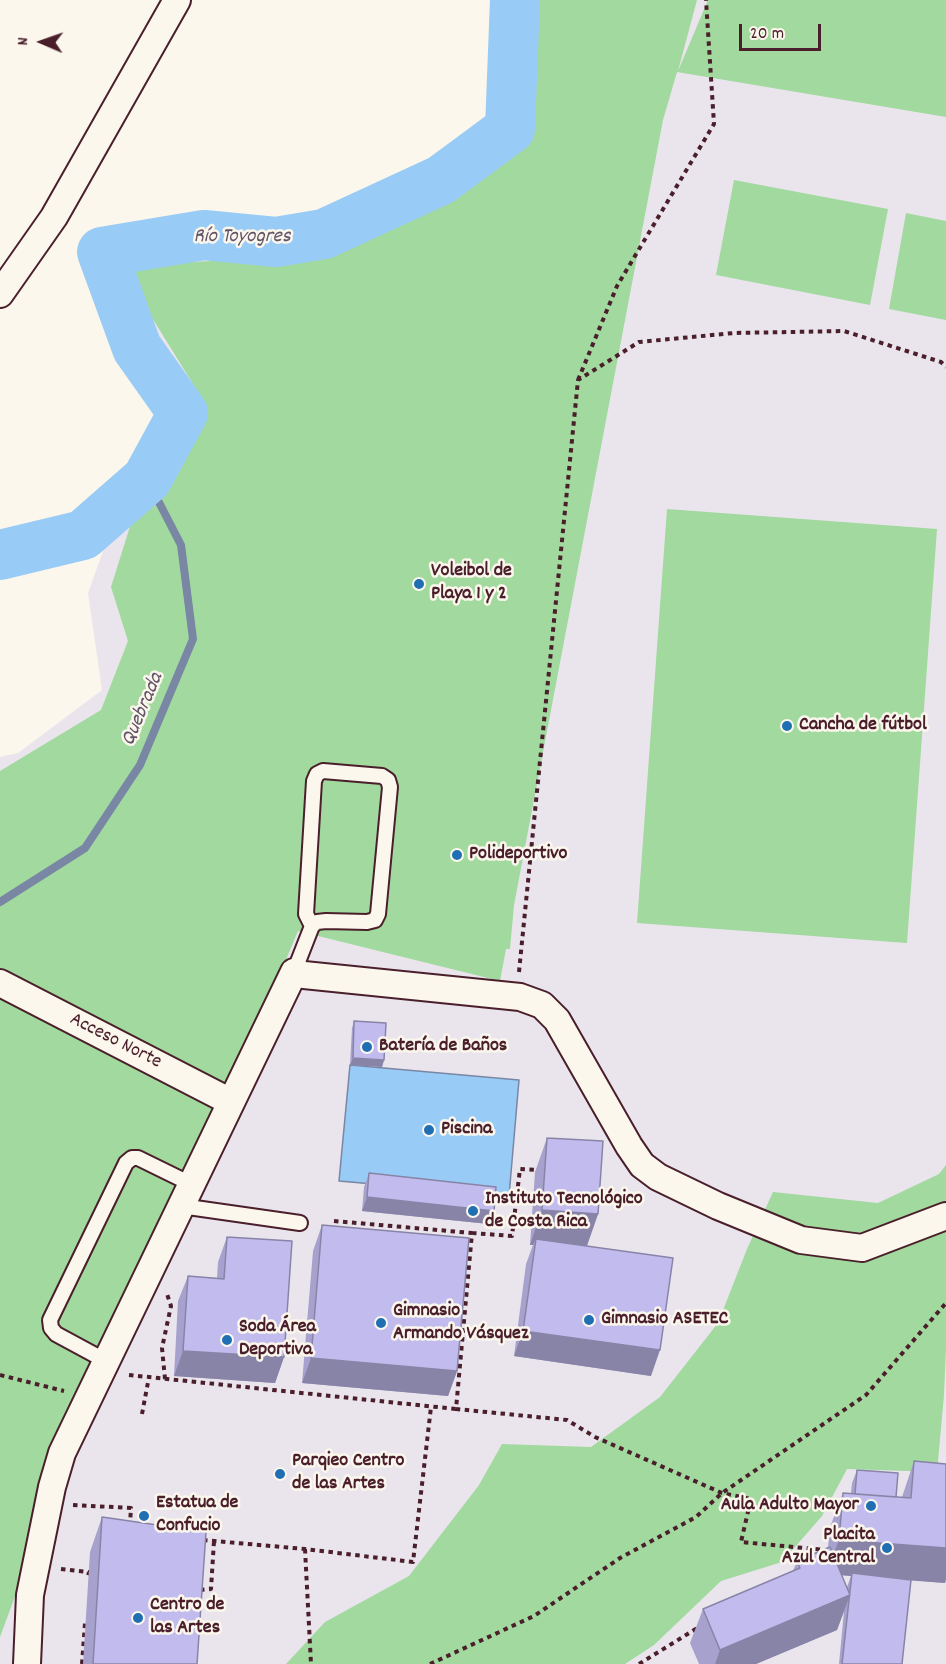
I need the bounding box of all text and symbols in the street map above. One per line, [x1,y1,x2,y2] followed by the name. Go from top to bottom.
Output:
[12,12,72,72] north arrow
[742,12,824,50] scale bar
[750,22,784,47] text: 20 m
[12,37,35,46] text: N
[193,225,291,251] water label: Río Toyogres
[431,560,512,607] place label: Voleibol de Playa 1 y 2
[412,577,426,591] marker: Voleibol de Playa 1 y 2
[117,670,171,750] water label: Quebrada
[799,714,927,738] place label: Cancha de fútbol
[780,719,794,733] marker: Cancha de fútbol
[469,843,567,867] place label: Polideportivo
[450,848,464,862] marker: Polideportivo
[65,1009,165,1075] street label: Acceso Norte
[379,1035,507,1059] place label: Batería de Baños
[360,1040,374,1054] marker: Batería de Baños
[441,1118,492,1142] place label: Piscina
[422,1123,436,1137] marker: Piscina
[485,1188,643,1235] place label: Instituto Tecnológico de Costa Rica
[466,1204,480,1218] marker: Instituto Tecnológico de Costa Rica
[393,1300,528,1347] place label: Gimnasio Armando Vásquez
[601,1308,728,1332] place label: Gimnasio ASETEC
[582,1313,596,1327] marker: Gimnasio ASETEC
[239,1316,316,1363] place label: Soda Área Deportiva
[374,1316,388,1330] marker: Gimnasio Armando Vásquez
[220,1333,234,1347] marker: Soda Área Deportiva
[292,1450,404,1497] place label: Parqieo Centro de las Artes
[273,1467,287,1481] marker: Parqieo Centro de las Artes
[156,1492,238,1539] place label: Estatua de Confucio
[721,1494,859,1518] place label: Aula Adulto Mayor
[864,1499,878,1513] marker: Aula Adulto Mayor
[137,1509,151,1523] marker: Estatua de Confucio
[782,1524,875,1571] place label: Placita Azul Central
[880,1541,894,1555] marker: Placita Azul Central
[150,1594,224,1641] place label: Centro de las Artes
[131,1611,145,1625] marker: Centro de las Artes

